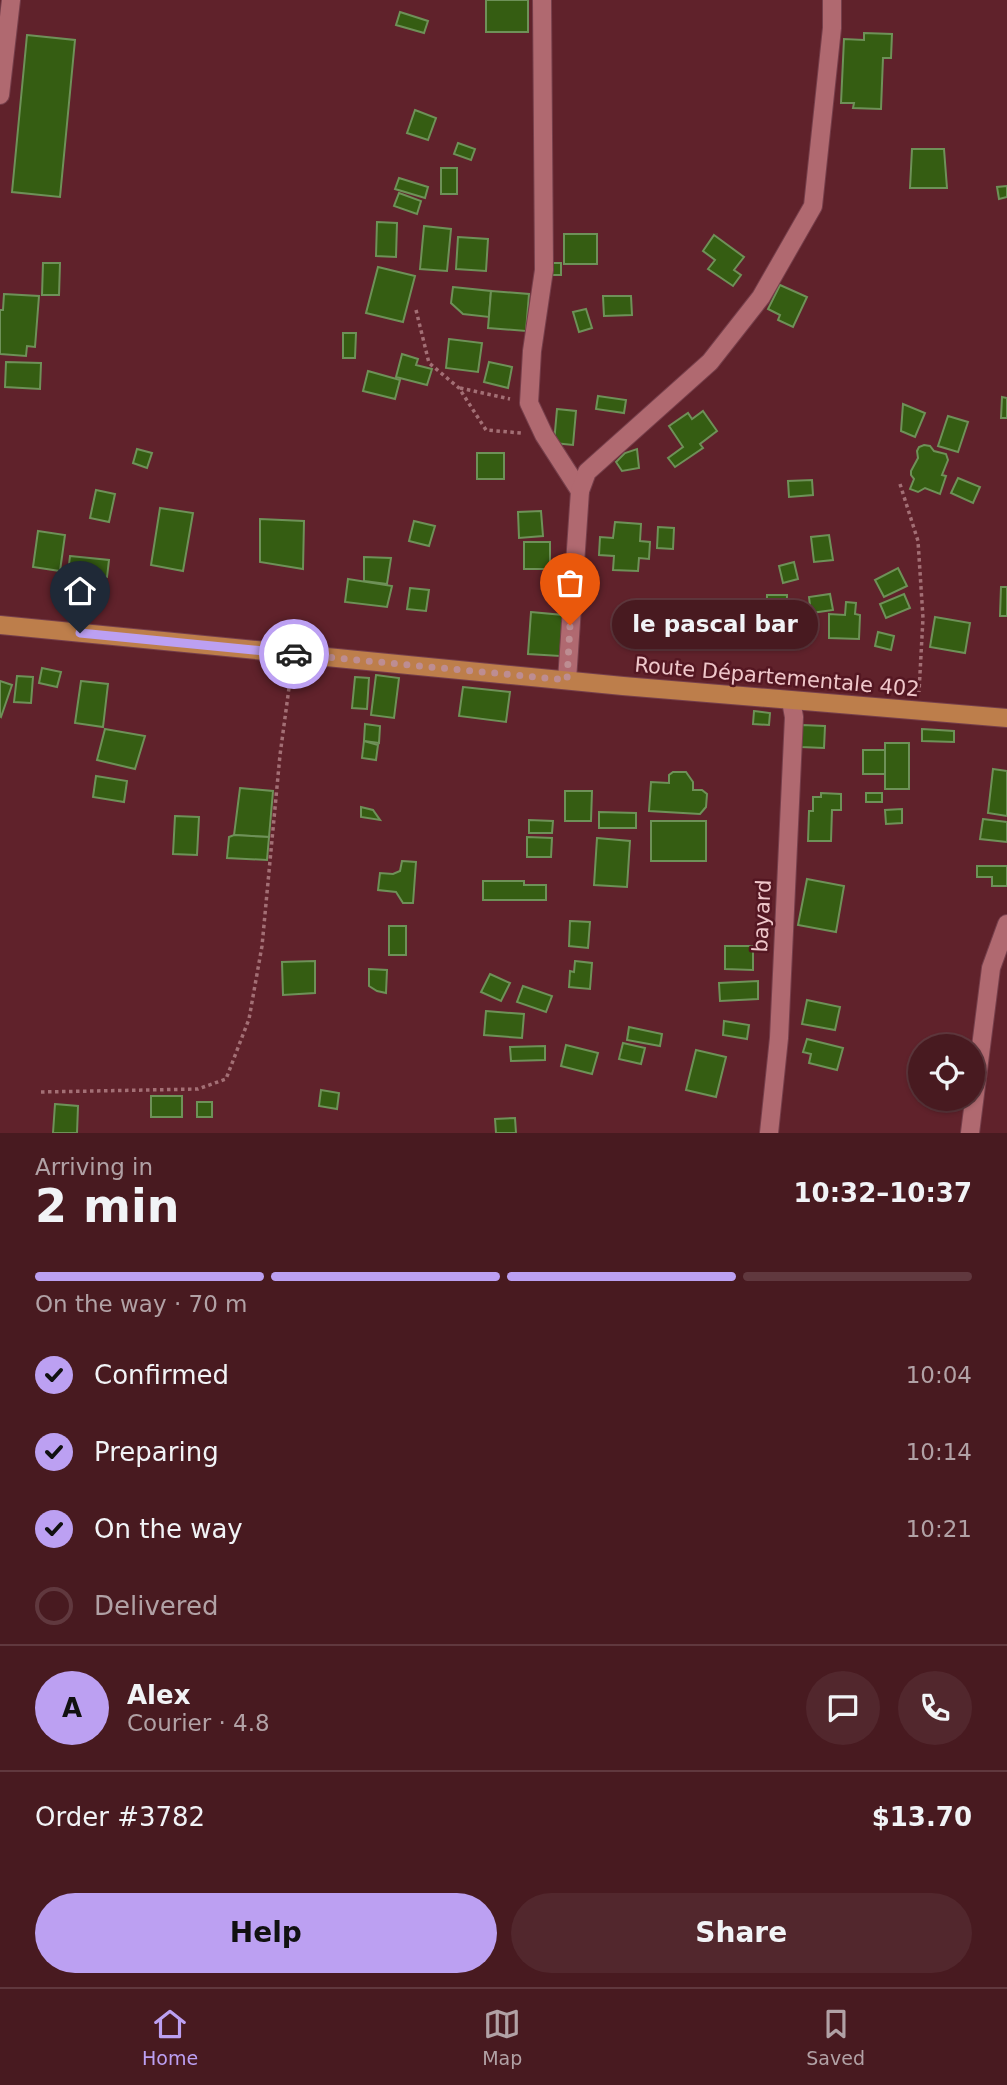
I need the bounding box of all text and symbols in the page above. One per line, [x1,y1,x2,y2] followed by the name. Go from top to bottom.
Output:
[540,553,600,625] pin
[50,561,110,633] pin
[551,564,589,602] icon: bag
[61,572,99,610] icon: home
[612,600,818,650] callout: le pascal bar
[632,611,798,637] text: le pascal bar
[259,619,329,689] courier
[275,635,313,673] icon: car
[633,653,921,701] street label: Route Départementale 402
[748,879,776,953] street label: bayard
[908,1034,985,1111] map controls
[908,1034,985,1111] button: locate
[35,1154,153,1180] text: Arriving in
[793,1178,972,1208] text: 10:32–10:37
[35,1179,179,1233] text: 2 min
[35,1291,247,1317] text: On the way · 70 m
[35,1356,73,1394] icon: check
[94,1360,229,1390] text: Confirmed
[906,1362,972,1388] text: 10:04
[35,1433,73,1471] icon: check
[94,1437,219,1467] text: Preparing
[906,1439,972,1465] text: 10:14
[35,1510,73,1548] icon: check
[94,1514,243,1544] text: On the way
[906,1516,972,1542] text: 10:21
[94,1591,218,1621] text: Delivered
[806,1671,880,1745] button: chat
[898,1671,972,1745] button: phone
[127,1680,190,1710] text: Alex
[62,1693,82,1723] text: A
[127,1710,270,1736] text: Courier · 4.8
[35,1802,205,1832] text: Order #3782
[872,1802,972,1832] text: $13.70
[35,1893,497,1973] button: Help
[511,1893,972,1973] button: Share
[142,2005,198,2069] tab: Home
[482,2005,522,2069] tab: Map
[806,2005,865,2069] tab: Saved

